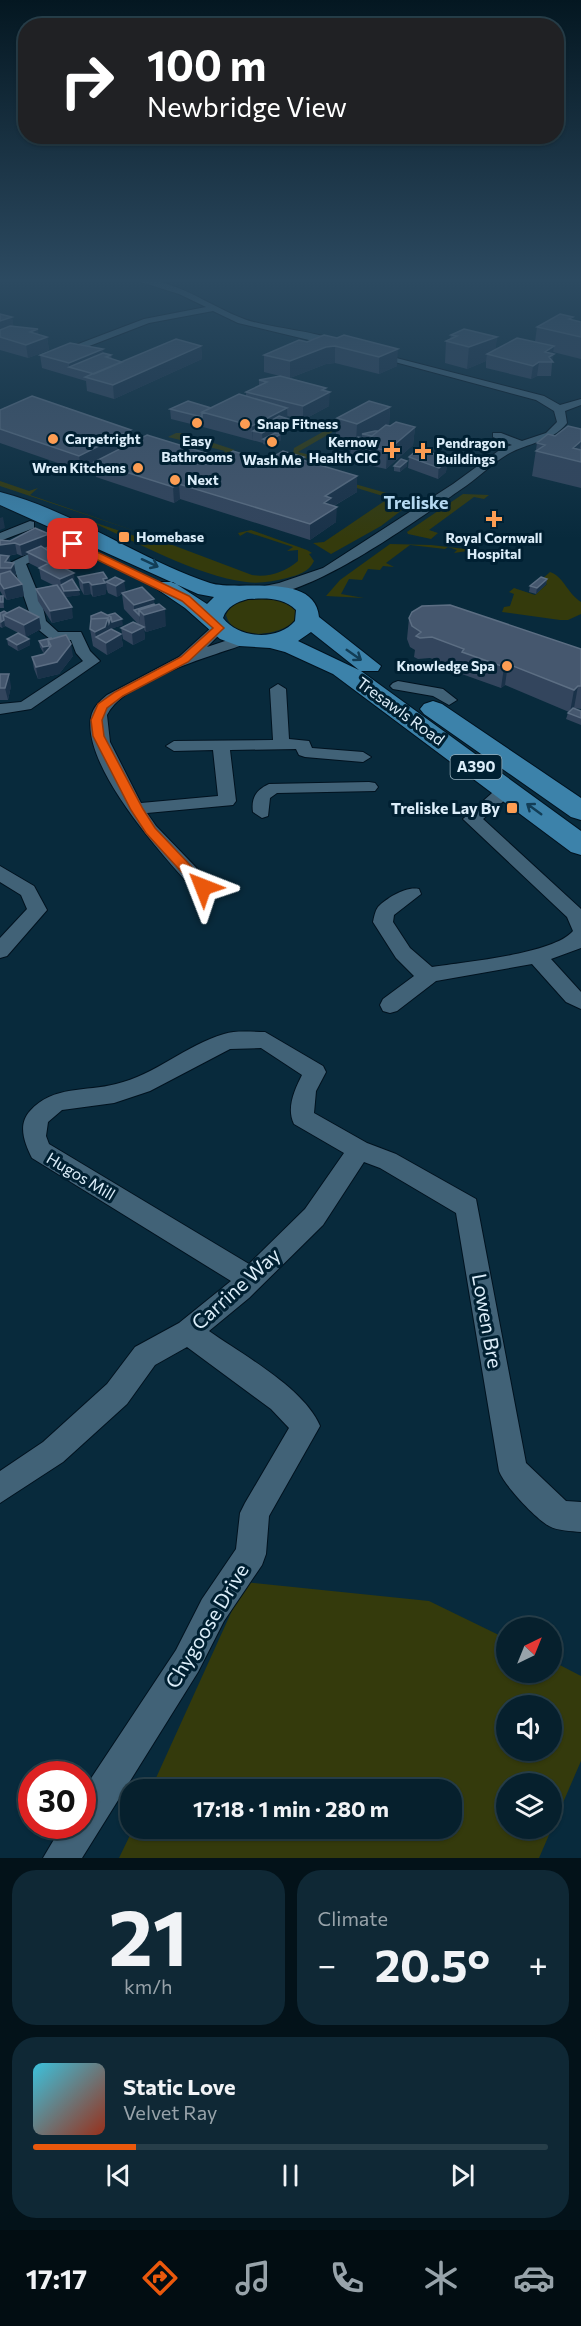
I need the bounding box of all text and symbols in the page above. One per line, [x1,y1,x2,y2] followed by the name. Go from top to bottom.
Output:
[147,38,267,90] text: 100 m
[48,42,126,120] icon: right
[147,90,347,123] text: Newbridge View
[257,415,339,432] place label: Snap Fitness
[190,416,204,430] marker: Easy Bathrooms
[238,417,252,431] marker: Snap Fitness
[65,430,141,447] place label: Carpetright
[46,432,60,446] marker: Carpetright
[161,432,233,465] place label: Easy Bathrooms
[309,433,378,466] place label: Kernow Health CIC
[436,434,506,467] place label: Pendragon Buildings
[265,435,279,449] marker: Wash Me
[383,441,401,459] marker: Kernow Health CIC
[414,442,432,460] marker: Pendragon Buildings
[242,451,302,468] place label: Wash Me
[32,459,126,476] place label: Wren Kitchens
[131,461,145,475] marker: Wren Kitchens
[187,471,219,488] place label: Next
[168,473,182,487] marker: Next
[384,491,448,513] district label: Treliske
[485,510,503,528] marker: Royal Cornwall Hospital
[47,518,98,569] pin
[56,527,89,560] icon: arrive
[136,528,204,545] place label: Homebase
[446,529,542,562] place label: Royal Cornwall Hospital
[117,530,131,544] marker: Homebase
[141,557,159,569] one-way arrow
[345,649,361,661] one-way arrow
[396,657,495,674] place label: Knowledge Spa
[500,659,514,673] marker: Knowledge Spa
[354,672,449,749] street label: Tresawls Road
[450,755,502,779] road number: A390
[391,798,500,817] place label: Treliske Lay By
[505,801,519,815] marker: Treliske Lay By
[527,803,543,816] one-way arrow
[171,855,235,919] position arrow
[43,1148,119,1203] street label: Hugos Mill
[186,1242,285,1334] street label: Carrine Way
[468,1272,508,1370] street label: Lowen Bre
[160,1559,253,1692] street label: Chygoose Drive
[496,1617,562,1683] north arrow
[496,1617,562,1839] map controls
[496,1695,562,1761] button: sound
[18,1761,96,1839] speed limit sign: 30
[496,1773,562,1839] button: layers
[193,1795,389,1822] text: 17:18 · 1 min · 280 m
[108,1887,188,1982] text: 21
[318,1906,388,1930] text: Climate
[375,1936,490,1991] text: 20.5°
[318,1943,336,1984] text: −
[529,1943,548,1984] text: +
[124,1974,173,1998] text: km/h
[123,2073,236,2100] text: Static Love
[123,2100,217,2124] text: Velvet Ray
[102,2159,135,2192] icon: previous
[274,2159,307,2192] icon: pause
[446,2159,479,2192] icon: next
[139,2257,181,2299] icon: directions
[232,2257,274,2299] icon: music
[326,2257,368,2299] icon: phone
[420,2257,462,2299] icon: climate
[513,2257,555,2299] icon: car
[26,2262,87,2295] text: 17:17

